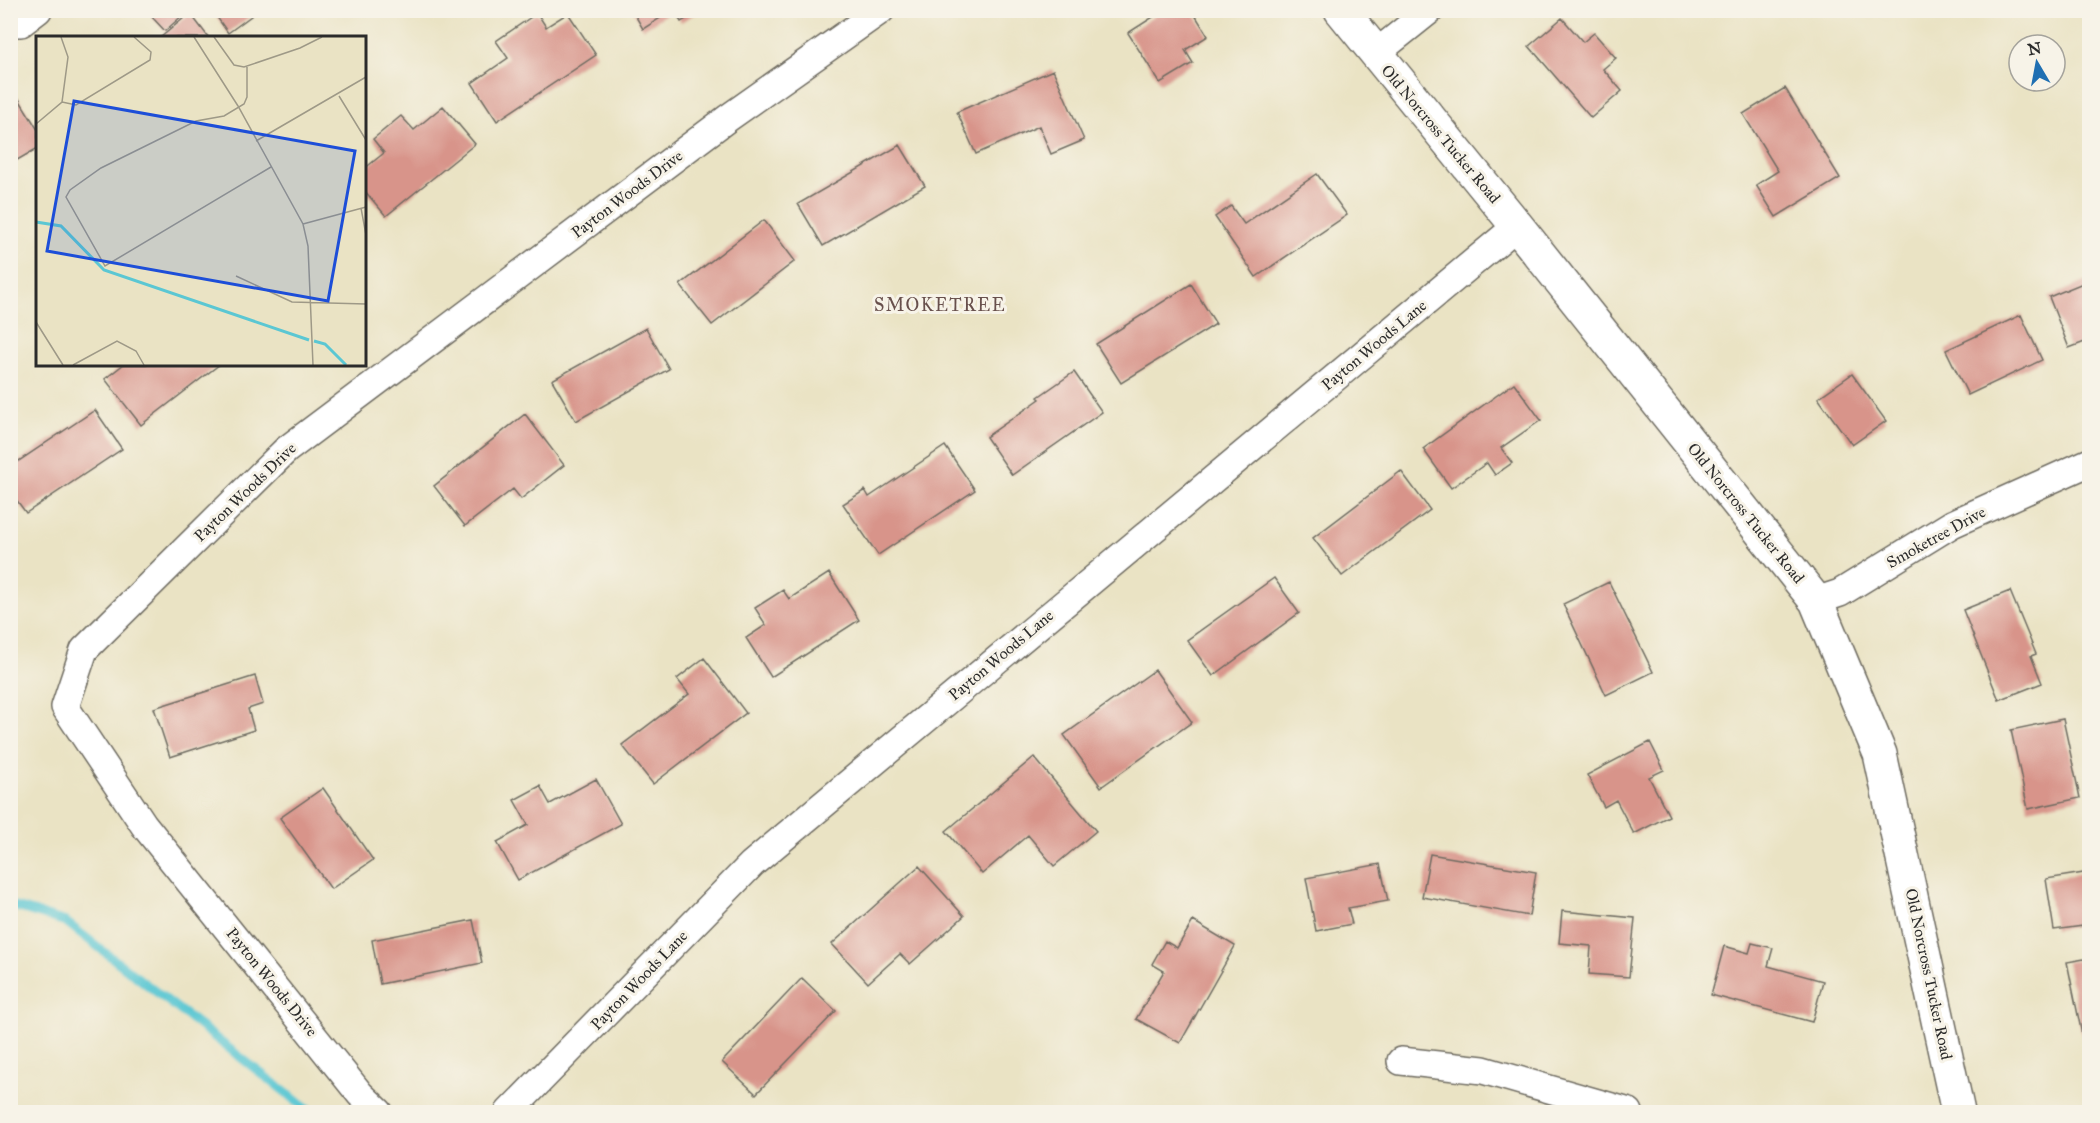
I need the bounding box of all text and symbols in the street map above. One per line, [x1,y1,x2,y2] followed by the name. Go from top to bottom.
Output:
[2007,33,2067,93] north arrow
[36,36,366,366] inset map
[2026,38,2043,59] text: N
[1378,61,1504,207] street label: Old Norcross Tucker Road
[568,146,687,242] street label: Payton Woods Drive
[874,294,1006,316] district label: SMOKETREE
[1318,295,1431,394] street label: Payton Woods Lane
[190,438,300,545] street label: Payton Woods Drive
[1684,439,1808,587] street label: Old Norcross Tucker Road
[1883,502,1989,572] street label: Smoketree Drive
[945,605,1058,704] street label: Payton Woods Lane
[1902,887,1956,1061] street label: Old Norcross Tucker Road
[222,924,322,1040] street label: Payton Woods Drive
[587,926,692,1034] street label: Payton Woods Lane

